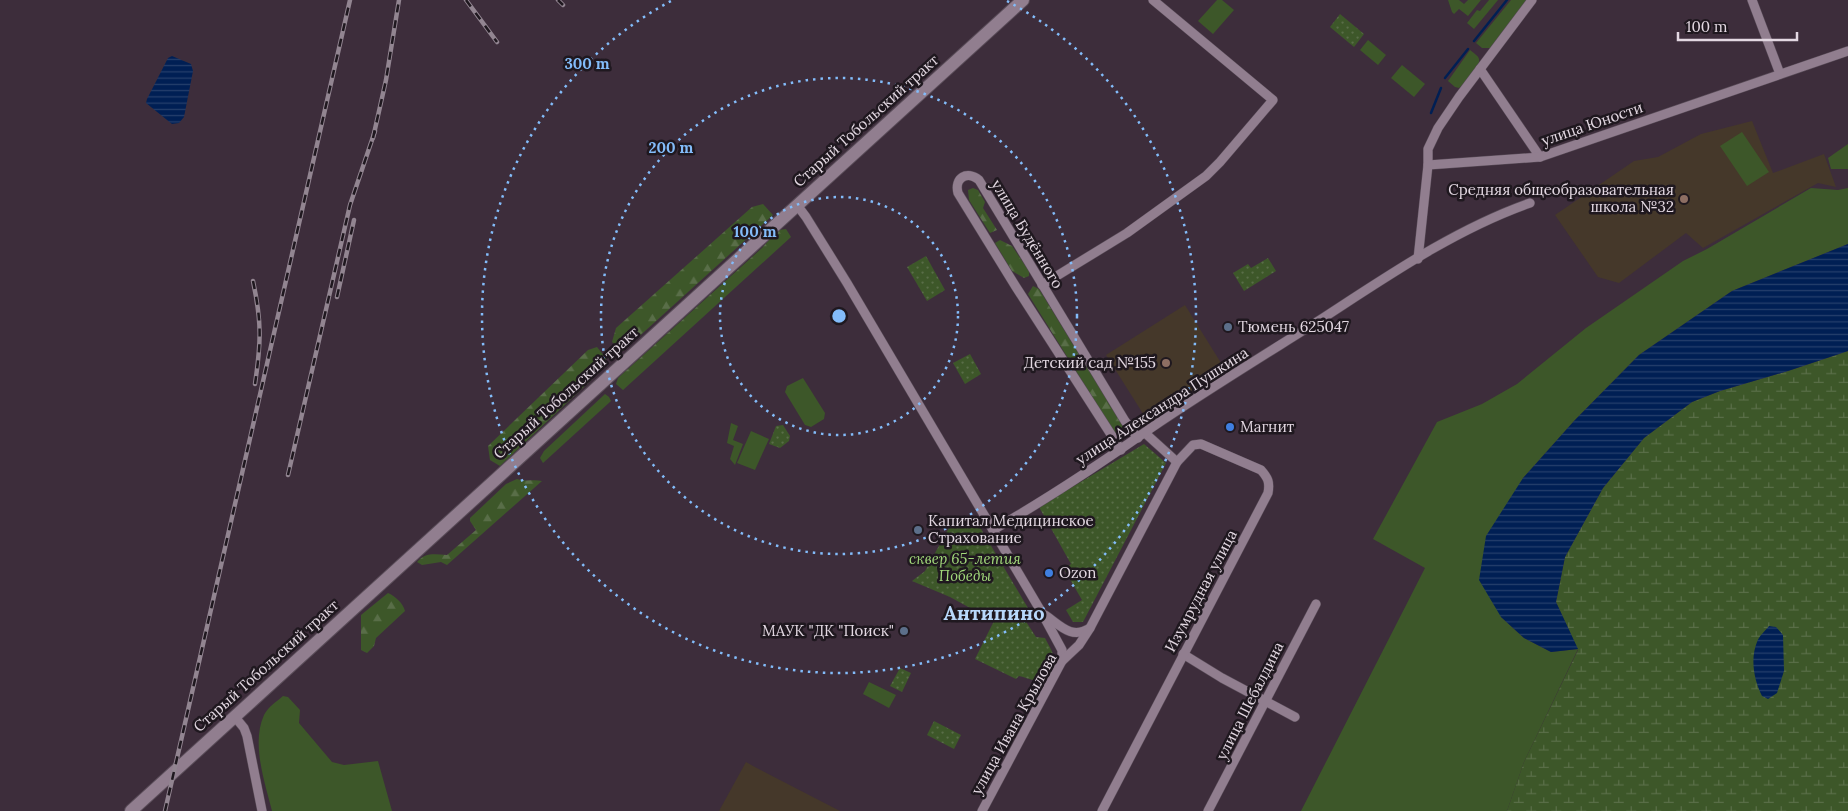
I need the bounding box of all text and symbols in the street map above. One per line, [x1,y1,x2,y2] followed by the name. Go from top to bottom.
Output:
[1678,10,1797,42] scale bar
[1686,17,1727,36] text: 100 m
[789,50,943,191] street label: Старый Тобольский тракт
[564,54,610,73] text: 300 m
[1539,97,1645,150] street label: улица Юности
[649,138,694,157] text: 200 m
[987,176,1068,292] street label: улица Будённого
[1448,180,1674,216] place label: Средняя общеобразовательная школа №32
[1678,193,1690,205] marker: Средняя общеобразовательная школа №32
[734,222,777,241] text: 100 m
[830,307,848,325] centre of rings
[1238,317,1349,336] place label: Тюмень 625047
[1222,321,1234,333] marker: Тюмень 625047
[489,322,643,463] street label: Старый Тобольский тракт
[1072,342,1252,469] street label: улица Александра Пушкина
[1024,353,1156,372] place label: Детский сад №155
[1160,357,1172,369] marker: Детский сад №155
[1240,417,1295,436] place label: Магнит
[1224,421,1236,433] marker: Магнит
[928,511,1094,547] place label: Капитал Медицинское Страхование
[912,524,924,536] marker: Капитал Медицинское Страхование
[1160,526,1241,655] street label: Изумрудная улица
[909,549,1022,585] park label: сквер 65-летия Победы
[1059,563,1096,582] place label: Ozon
[1043,567,1055,579] marker: Ozon
[189,595,343,736] street label: Старый Тобольский тракт
[943,600,1045,625] district label: Антипино
[762,621,894,640] place label: МАУК "ДК "Поиск"
[898,625,910,637] marker: МАУК "ДК "Поиск"
[1212,638,1288,763] street label: улица Шебалдина
[967,649,1061,798] street label: улица Ивана Крылова

